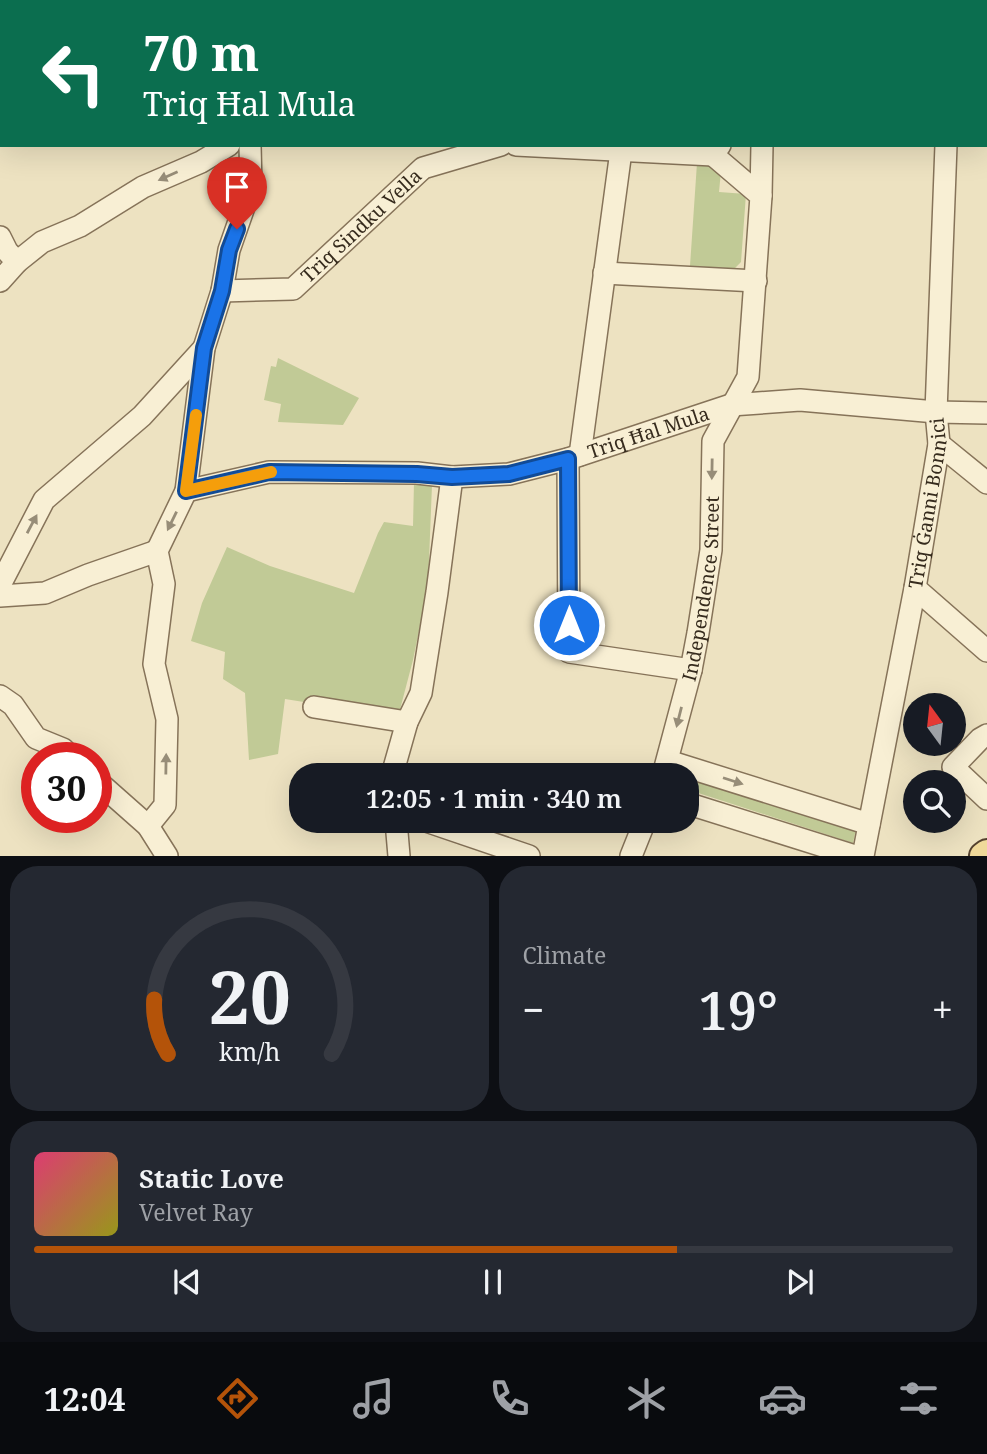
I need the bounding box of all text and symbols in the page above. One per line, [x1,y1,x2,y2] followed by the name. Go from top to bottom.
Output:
[143,19,259,85] text: 70 m
[28,28,119,119] icon: left
[143,82,356,125] text: Triq Ħal Mula
[207,157,267,229] pin
[295,163,427,288] street label: Triq Sindku Vella
[218,168,256,206] icon: arrive
[158,170,178,182] one-way arrow
[584,400,712,465] street label: Triq Ħal Mula
[902,417,953,590] street label: Triq Ġanni Bonnici
[707,458,718,480] one-way arrow
[676,495,725,684] street label: Independence Street
[166,511,177,531] one-way arrow
[26,514,37,534] one-way arrow
[532,588,606,662] position arrow
[903,693,966,756] north arrow
[903,693,966,833] map controls
[673,707,684,729] one-way arrow
[21,742,112,833] speed limit sign: 30
[160,752,172,774] one-way arrow
[903,770,966,833] button: search
[723,777,744,787] one-way arrow
[366,780,622,816] text: 12:05 · 1 min · 340 m
[523,939,606,971] text: Climate
[208,947,290,1046] text: 20
[698,974,778,1045] text: 19°
[523,983,545,1035] text: −
[932,983,953,1035] text: +
[219,1034,280,1068] text: km/h
[139,1160,284,1196] text: Static Love
[139,1196,253,1228] text: Velvet Ray
[168,1263,206,1301] icon: previous
[474,1263,512,1301] icon: pause
[781,1263,819,1301] icon: next
[213,1374,262,1423] icon: directions
[349,1374,398,1423] icon: music
[485,1374,534,1423] icon: phone
[622,1374,671,1423] icon: climate
[758,1374,807,1423] icon: car
[894,1374,943,1423] icon: filters
[44,1377,126,1420] text: 12:04

